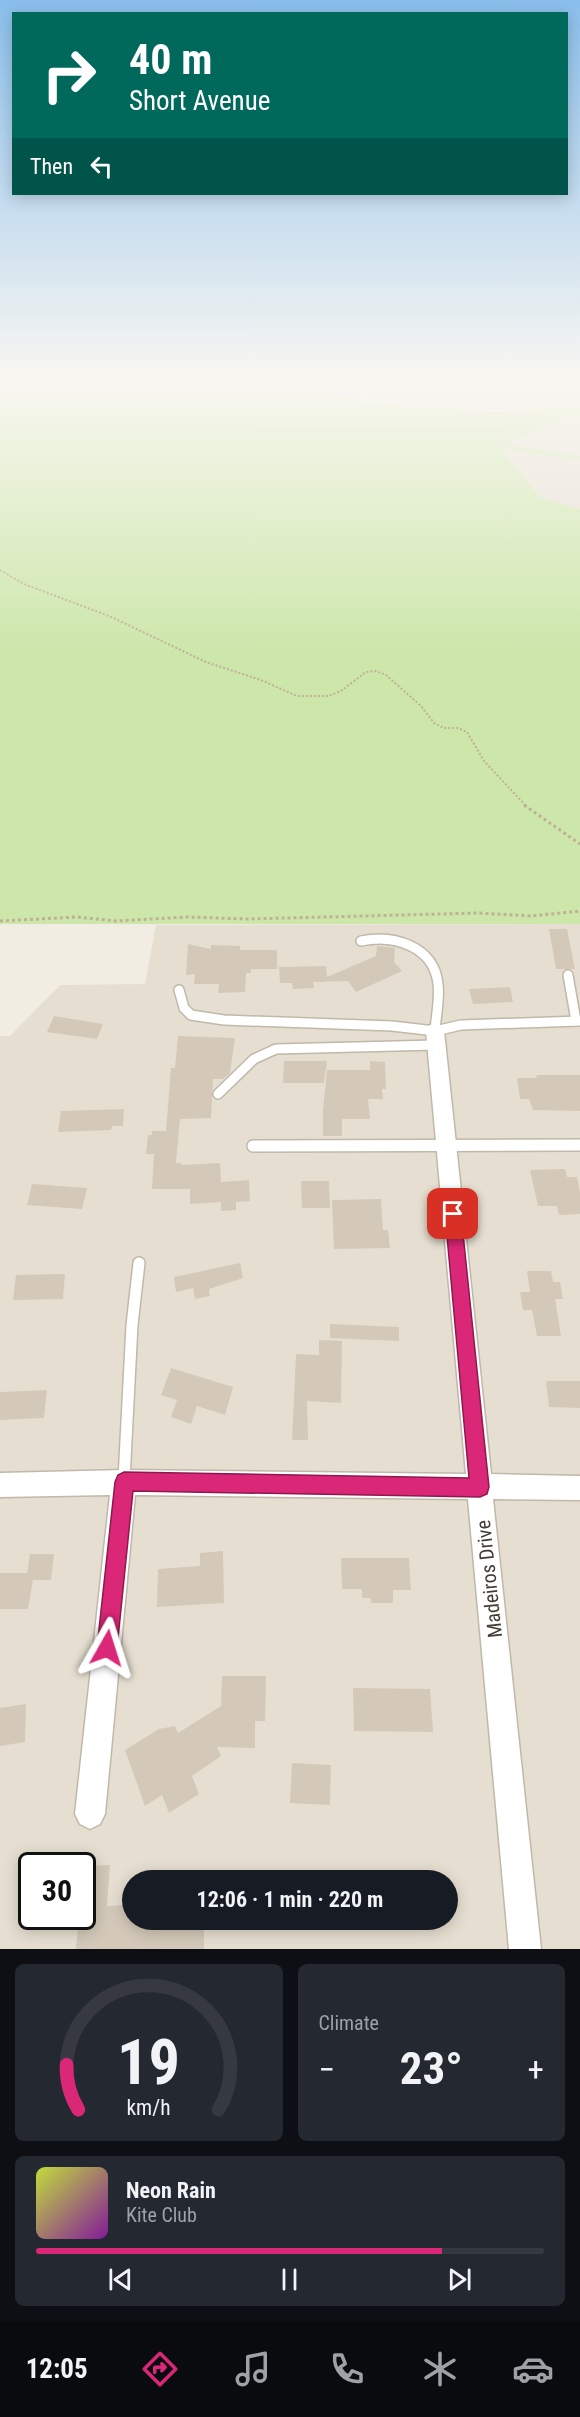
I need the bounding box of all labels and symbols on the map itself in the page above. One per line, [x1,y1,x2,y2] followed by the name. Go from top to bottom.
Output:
[427,1188,478,1239] pin
[471,1519,507,1639] street label: Madeiros Drive
[75,1616,139,1680] position arrow
[18,1852,96,1930] speed limit sign: 30

